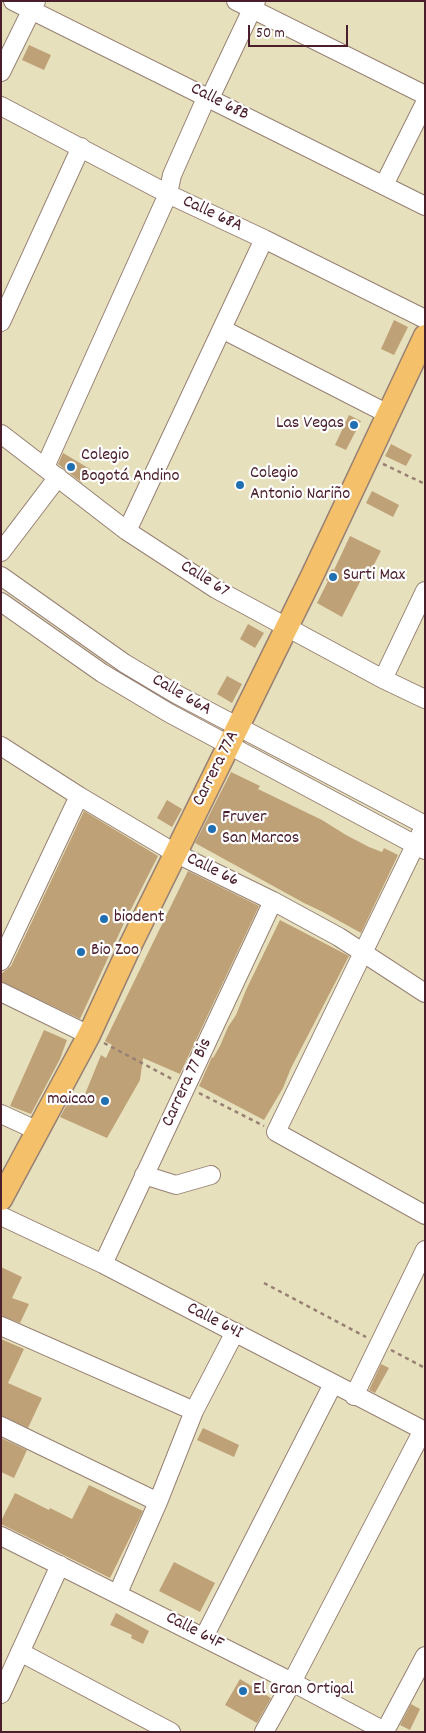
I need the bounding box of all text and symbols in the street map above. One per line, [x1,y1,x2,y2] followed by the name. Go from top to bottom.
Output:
[251,15,351,47] scale bar
[256,23,285,45] text: 50 m
[186,79,252,127] street label: Calle 68B
[179,192,245,238] street label: Calle 68A
[276,414,344,436] place label: Las Vegas
[348,419,360,431] marker: Las Vegas
[81,446,179,488] place label: Colegio Bogotá Andino
[65,461,77,473] marker: Colegio Bogotá Andino
[250,464,350,506] place label: Colegio Antonio Nariño
[234,479,246,491] marker: Colegio Antonio Nariño
[176,557,232,603] street label: Calle 67
[343,566,405,588] place label: Surti Max
[327,571,339,583] marker: Surti Max
[147,670,215,722] street label: Calle 66A
[189,728,245,810] street label: Carrera 77A
[222,808,299,851] place label: Fruver San Marcos
[206,823,218,835] marker: Fruver San Marcos
[182,849,242,893] street label: Calle 66
[114,908,164,930] place label: biodent
[98,913,110,925] marker: biodent
[91,941,139,963] place label: Bio Zoo
[75,946,87,958] marker: Bio Zoo
[158,1035,218,1131] street label: Carrera 77 Bis
[47,1090,95,1112] place label: maicao
[99,1095,111,1107] marker: maicao
[182,1299,246,1345] street label: Calle 64I
[161,1608,227,1656] street label: Calle 64F
[253,1680,354,1702] place label: El Gran Ortigal
[237,1685,249,1697] marker: El Gran Ortigal

